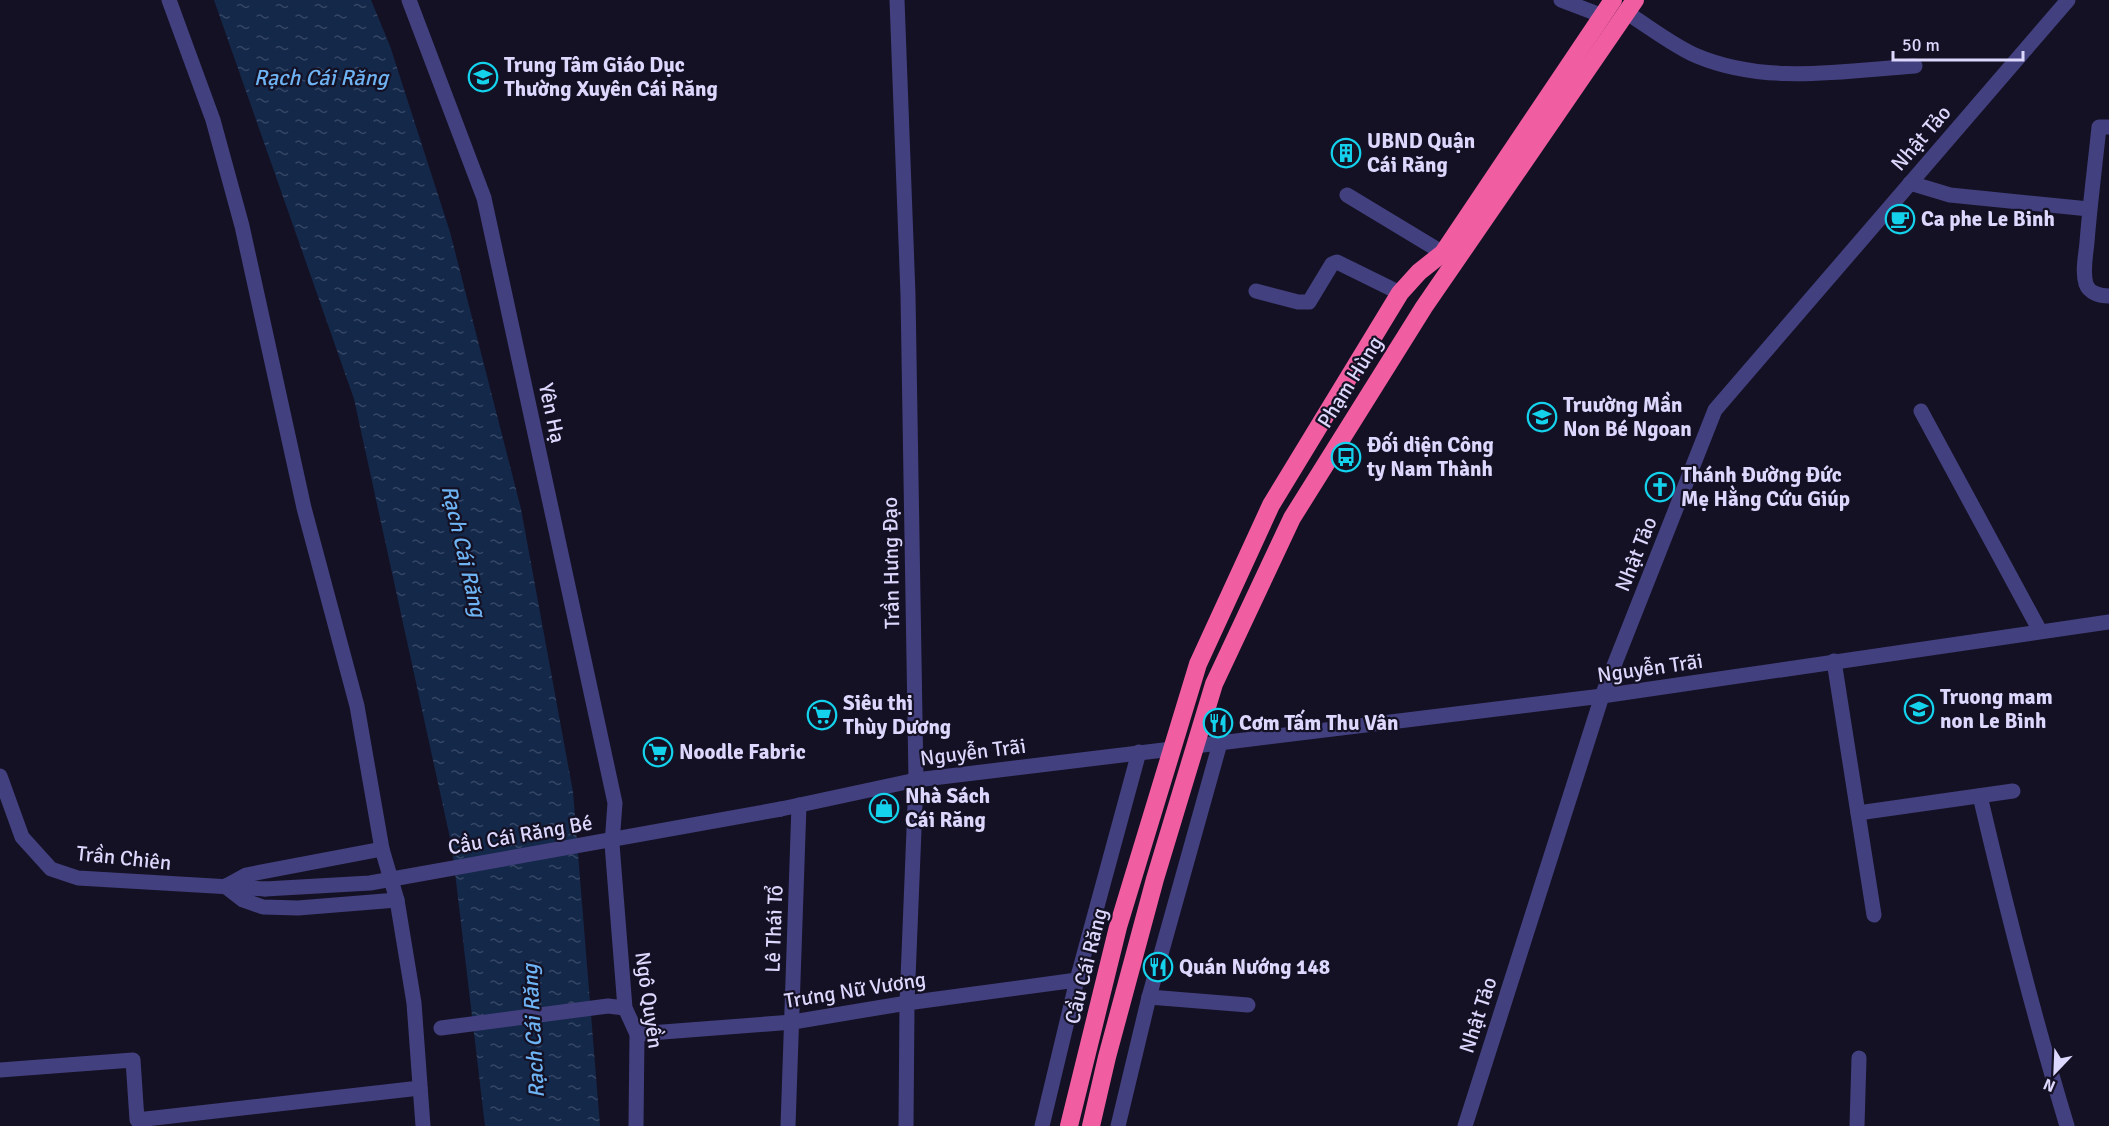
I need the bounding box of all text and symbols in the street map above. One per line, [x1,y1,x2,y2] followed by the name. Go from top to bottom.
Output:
[1893,24,2024,62] scale bar
[1902,34,1940,56] text: 50 m
[504,52,718,102] place label: Trung Tâm Giáo Dục Thường Xuyên Cái Răng
[467,61,499,93] school or university icon: Trung Tâm Giáo Dục Thường Xuyên Cái Răng
[254,64,391,91] water label: Rạch Cái Răng
[1885,100,1957,176] street label: Nhật Tảo
[1367,128,1475,178] place label: UBND Quận Cái Răng
[1330,137,1362,169] building icon: UBND Quận Cái Răng
[1884,203,1916,235] cafe icon: Ca phe Le Binh
[1921,206,2055,232] place label: Ca phe Le Binh
[1312,331,1388,433] street label: Phạm Hùng
[533,380,571,446] street label: Yên Hạ
[1563,391,1692,442] place label: Truường Mần Non Bé Ngoan
[1526,401,1558,433] school or university icon: Truường Mần Non Bé Ngoan
[1366,431,1494,482] place label: Đối diện Công ty Nam Thành
[1330,441,1362,473] bus stop icon: Đối diện Công ty Nam Thành
[1681,462,1850,512] place label: Thánh Đường Đức Mẹ Hằng Cứu Giúp
[1644,471,1676,503] church icon: Thánh Đường Đức Mẹ Hằng Cứu Giúp
[436,483,493,622] water label: Rạch Cái Răng
[877,497,905,629] street label: Trần Hưng Đạo
[1609,513,1663,595] street label: Nhật Tảo
[1596,648,1704,688] street label: Nguyễn Trãi
[1940,684,2053,734] place label: Truong mam non Le Binh
[843,690,951,740] place label: Siêu thị Thùy Dương
[1903,693,1935,725] school or university icon: Truong mam non Le Binh
[806,699,838,731] supermarket icon: Siêu thị Thùy Dương
[1202,707,1234,739] restaurant icon: Cơm Tấm Thu Vân
[1239,709,1398,736] place label: Cơm Tấm Thu Vân
[919,733,1027,771] street label: Nguyễn Trãi
[642,736,674,768] supermarket icon: Noodle Fabric
[679,739,806,765] place label: Noodle Fabric
[905,783,990,833] place label: Nhà Sách Cái Răng
[868,792,900,824] shop icon: Nhà Sách Cái Răng
[446,809,594,861] street label: Cầu Cái Răng Bé
[75,840,173,876] street label: Trần Chiên
[758,885,789,973] street label: Lê Thái Tổ
[1059,905,1113,1027] street label: Cầu Cái Răng
[629,950,669,1050] street label: Ngô Quyền
[1142,951,1174,983] restaurant icon: Quán Nướng 148
[1179,954,1330,980] place label: Quán Nướng 148
[516,961,550,1099] water label: Rạch Cái Răng
[782,966,928,1014] street label: Trưng Nữ Vương
[1454,974,1502,1056] street label: Nhật Tảo
[2025,1042,2085,1102] north arrow
[2040,1074,2059,1096] text: N

